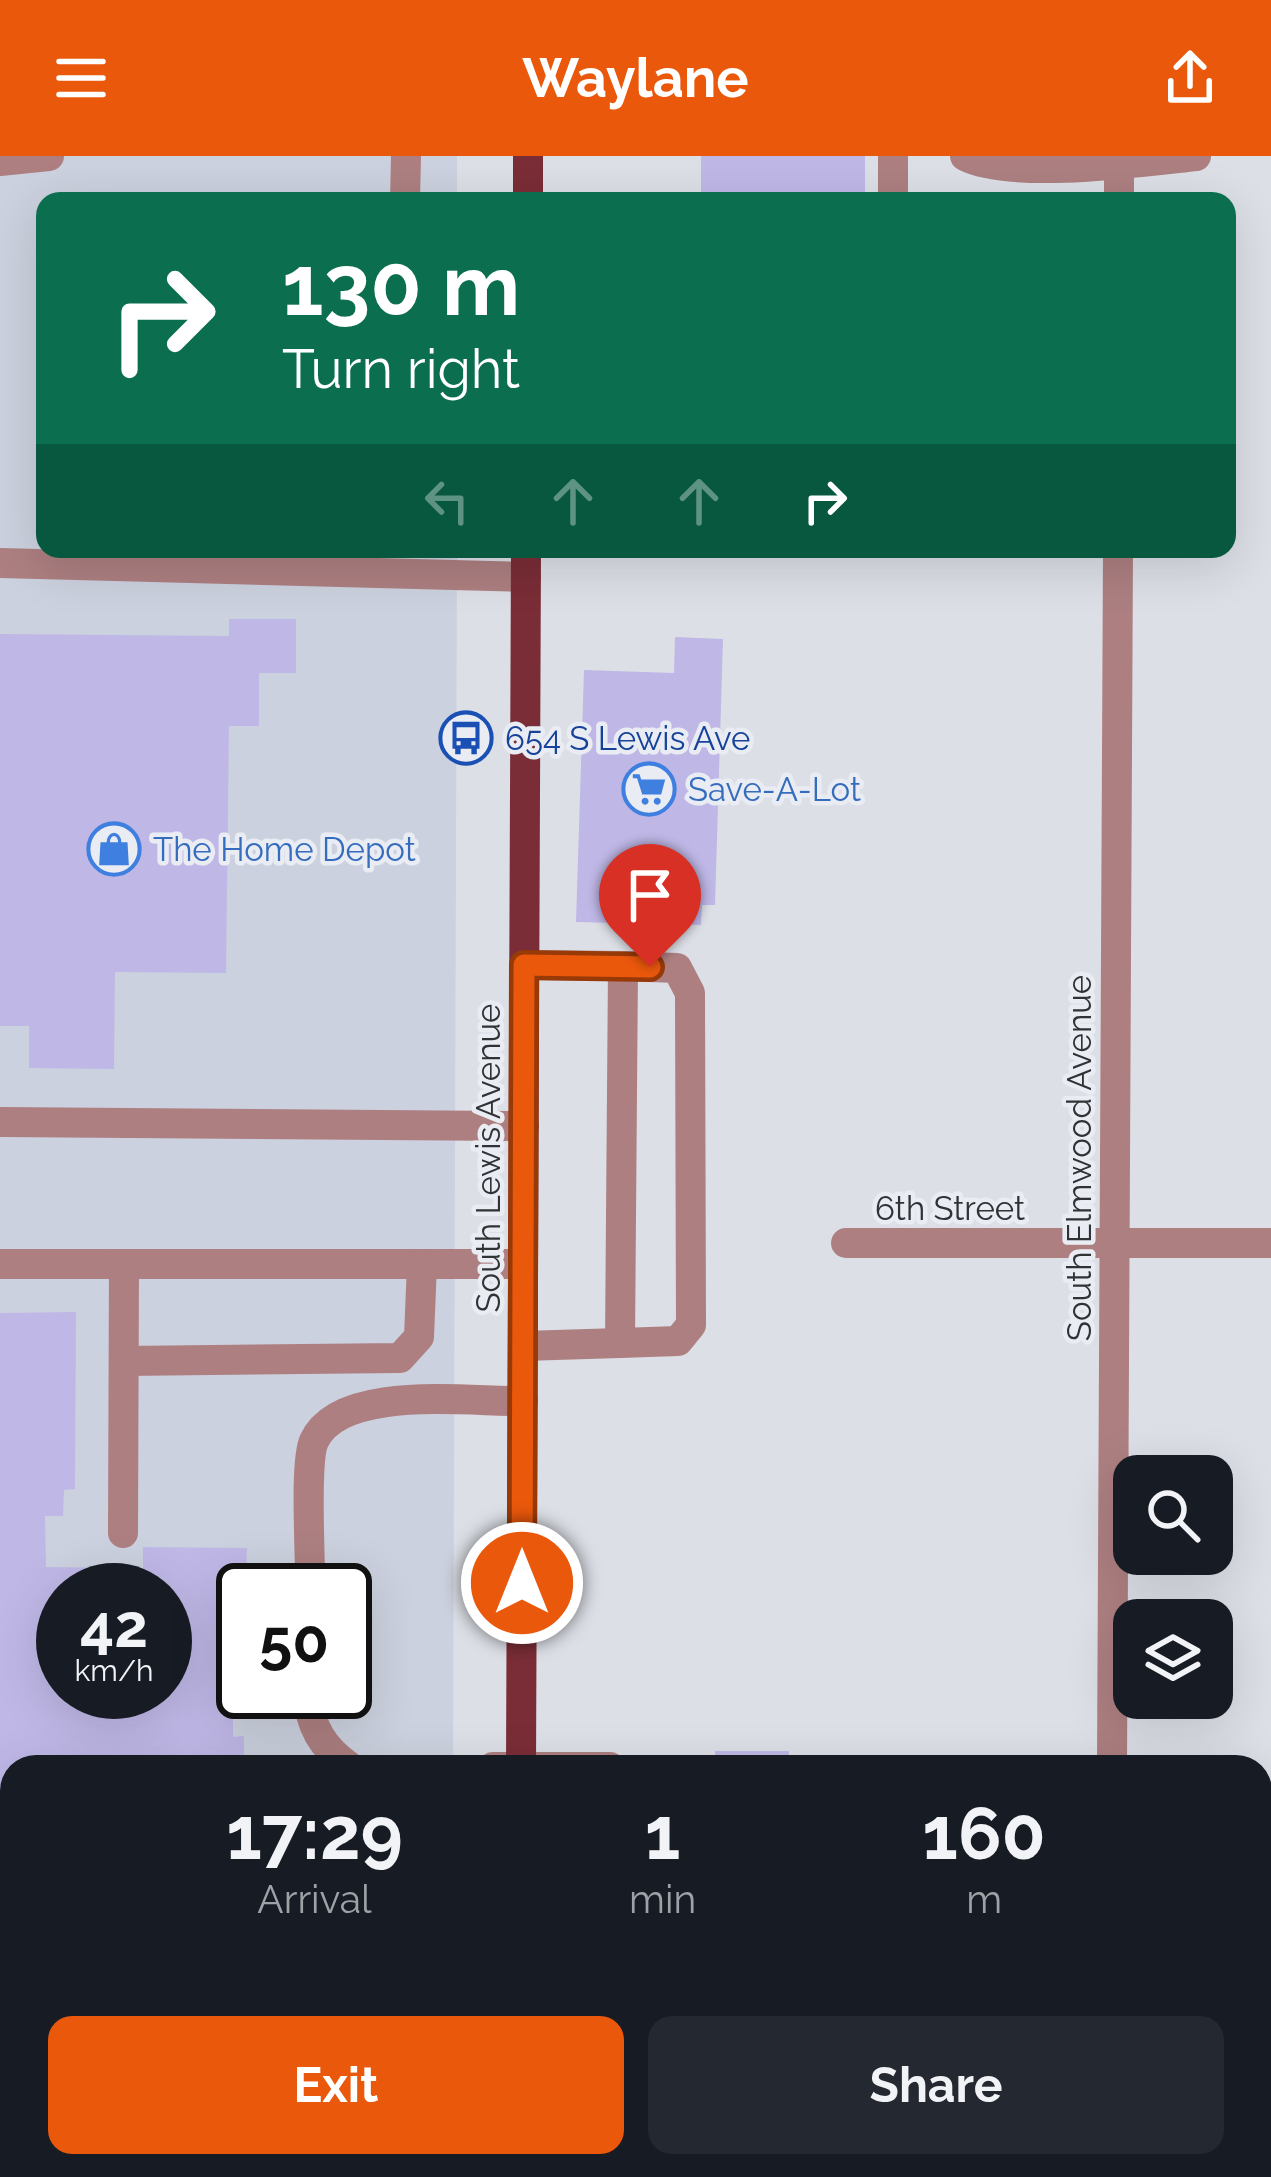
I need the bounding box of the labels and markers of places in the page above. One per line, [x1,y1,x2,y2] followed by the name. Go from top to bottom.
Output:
[438,710,494,766] bus stop icon: 654 S Lewis Ave
[505,719,750,758] place label: 654 S Lewis Ave
[621,761,677,817] supermarket icon: Save-A-Lot
[688,770,861,809] place label: Save-A-Lot
[86,821,142,877] shop icon: The Home Depot
[153,830,416,869] place label: The Home Depot
[599,844,701,967] pin

